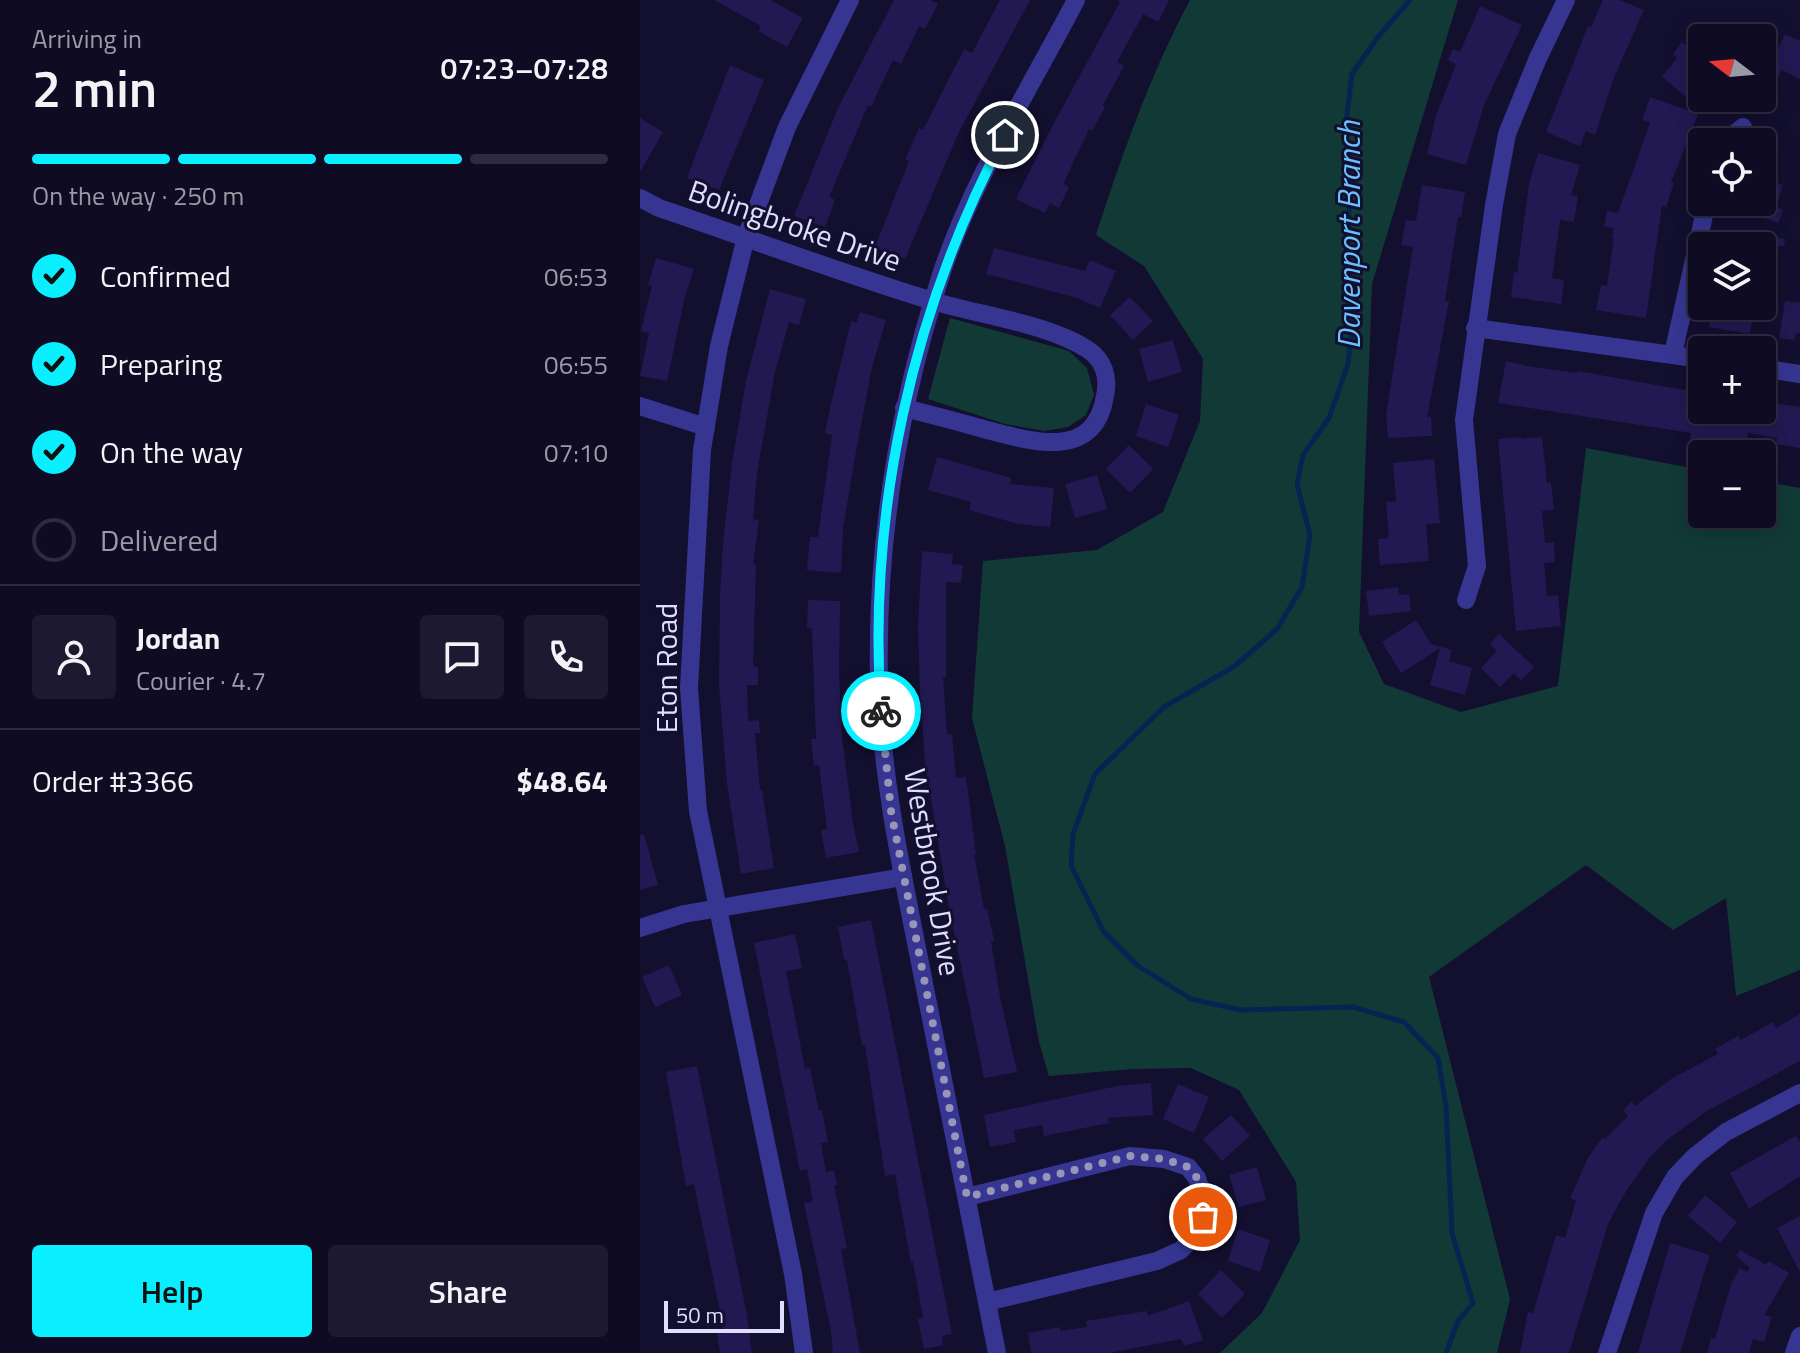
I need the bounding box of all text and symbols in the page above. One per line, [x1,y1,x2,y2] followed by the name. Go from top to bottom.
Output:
[32,19,142,58] text: Arriving in
[1688,24,1776,112] north arrow
[1688,24,1776,528] map controls
[441,45,608,91] text: 07:23–07:28
[32,48,157,127] text: 2 min
[971,101,1039,169] pin
[983,113,1027,157] icon: home
[1324,120,1372,349] water label: Davenport Branch
[1688,128,1776,216] button: locate
[682,167,908,283] street label: Bolingbroke Drive
[32,176,244,215] text: On the way · 250 m
[1688,232,1776,320] button: layers
[100,253,231,299] text: Confirmed
[32,254,76,298] icon: check
[544,257,608,296] text: 06:53
[1688,336,1776,424] button: +
[100,341,222,387] text: Preparing
[32,342,76,386] icon: check
[544,345,608,384] text: 06:55
[100,429,243,475] text: On the way
[32,430,76,474] icon: check
[544,433,608,472] text: 07:10
[1688,440,1776,528] button: −
[100,517,218,563] text: Delivered
[643,603,689,733] street label: Eton Road
[32,615,116,699] button: person
[136,615,220,661] text: Jordan
[420,615,504,699] button: chat
[524,615,608,699] button: phone
[136,661,266,700] text: Courier · 4.7
[841,671,921,751] courier
[859,689,903,733] icon: bike
[32,758,194,804] text: Order #3366
[516,758,608,804] text: $48.64
[892,765,974,979] street label: Westbrook Drive
[1169,1183,1237,1251] pin
[1181,1195,1225,1239] icon: bag
[32,1245,312,1337] button: Help
[328,1245,608,1337] button: Share
[664,1297,784,1333] scale bar
[676,1298,724,1332] text: 50 m

